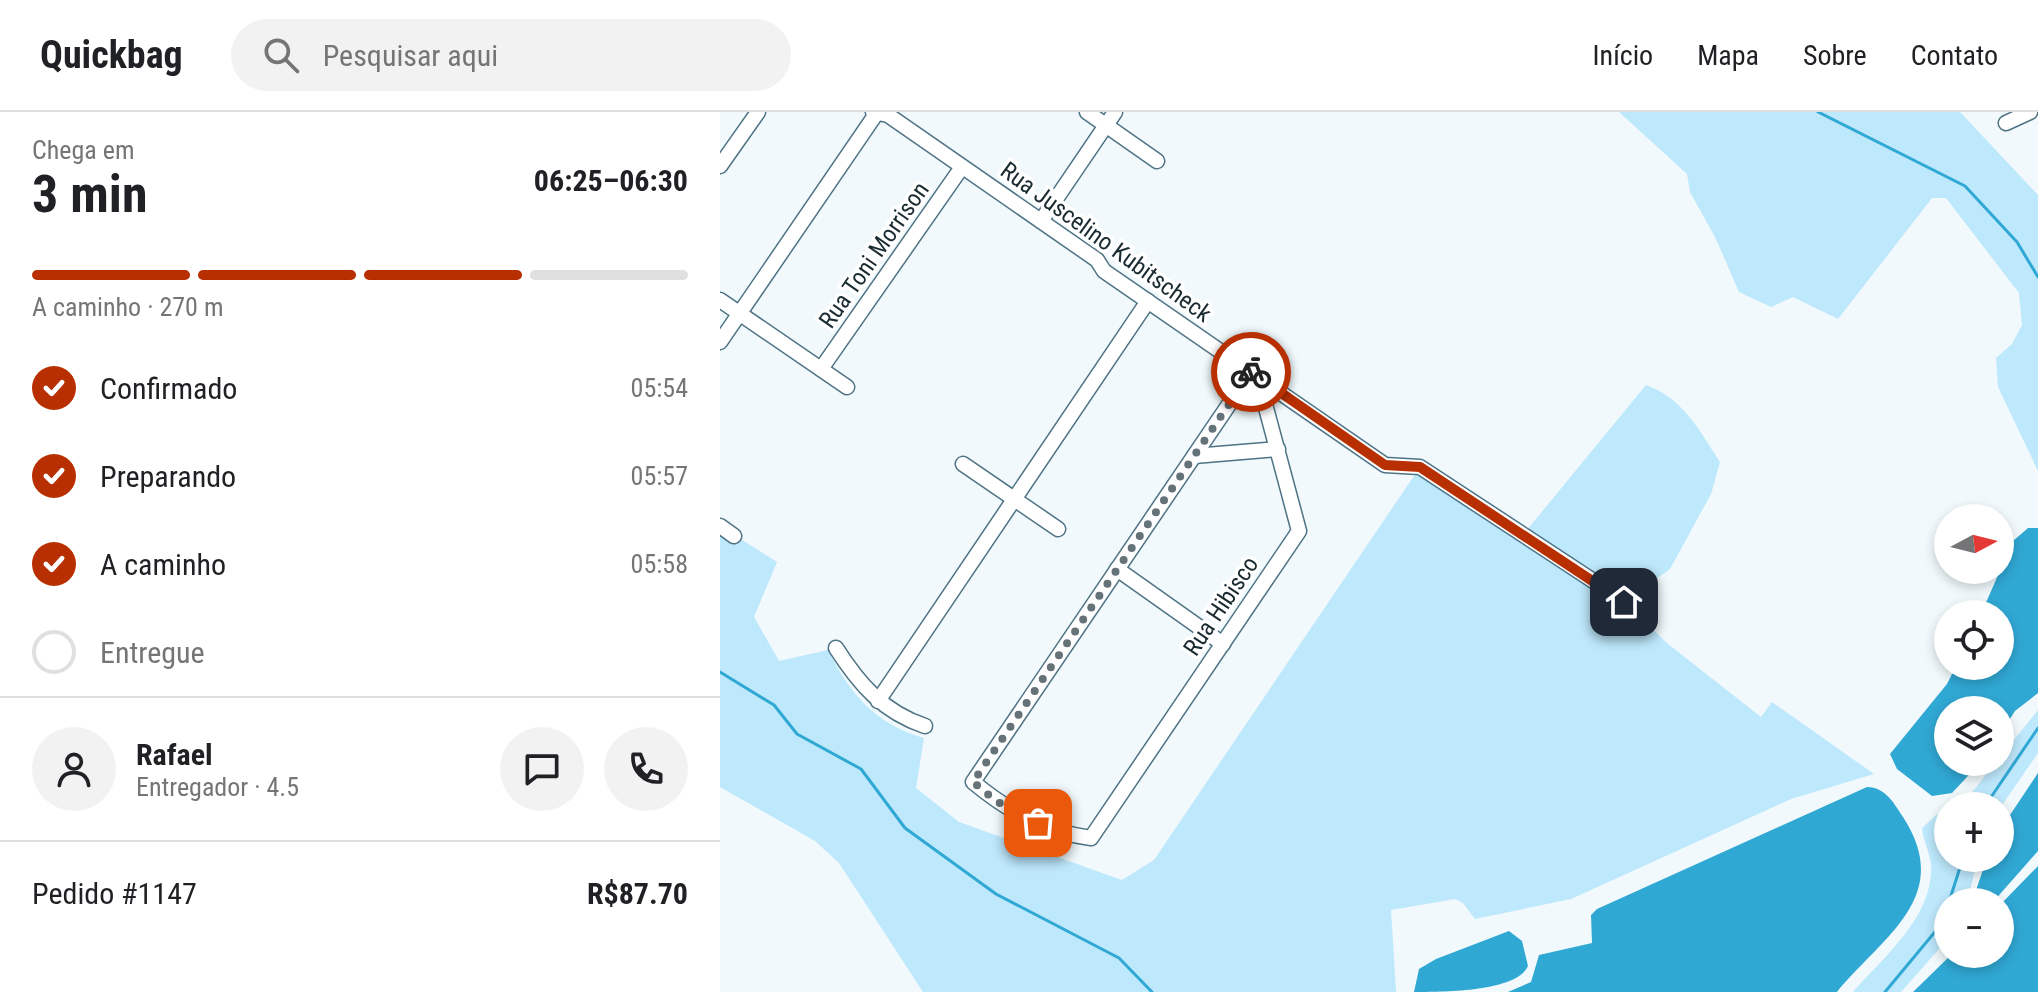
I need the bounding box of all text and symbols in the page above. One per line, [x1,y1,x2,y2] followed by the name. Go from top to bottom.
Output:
[231,19,791,91] search box
[40,33,183,77] text: Quickbag
[259,33,303,77] icon: search
[323,38,498,73] text: Pesquisar aqui
[1593,39,1653,72] text: Início
[1697,39,1759,72] text: Mapa
[1803,39,1867,72] text: Sobre
[1911,39,1998,72] text: Contato
[32,135,135,165] text: Chega em
[995,156,1217,328] street label: Rua Juscelino Kubitscheck
[534,163,688,198] text: 06:25–06:30
[32,164,148,225] text: 3 min
[813,177,935,333] street label: Rua Toni Morrison
[32,292,223,322] text: A caminho · 270 m
[1211,332,1291,412] courier
[1229,350,1273,394] icon: bike
[32,366,76,410] icon: check
[100,371,237,406] text: Confirmado
[631,373,688,403] text: 05:54
[32,454,76,498] icon: check
[100,459,236,494] text: Preparando
[631,461,688,491] text: 05:57
[1934,504,2014,584] north arrow
[1934,504,2014,968] map controls
[32,542,76,586] icon: check
[100,547,226,582] text: A caminho
[631,549,688,579] text: 05:58
[1178,551,1264,661] street label: Rua Hibisco
[1590,568,1658,636] pin
[1602,580,1646,624] icon: home
[1934,600,2014,680] button: locate
[100,635,205,670] text: Entregue
[1934,696,2014,776] button: layers
[32,727,116,811] button: person
[500,727,584,811] button: chat
[604,727,688,811] button: phone
[136,737,213,772] text: Rafael
[136,772,299,802] text: Entregador · 4.5
[1004,789,1072,857] pin
[1934,792,2014,872] button: +
[1016,801,1060,845] icon: bag
[32,876,197,911] text: Pedido #1147
[587,876,688,911] text: R$87.70
[1934,888,2014,968] button: −

